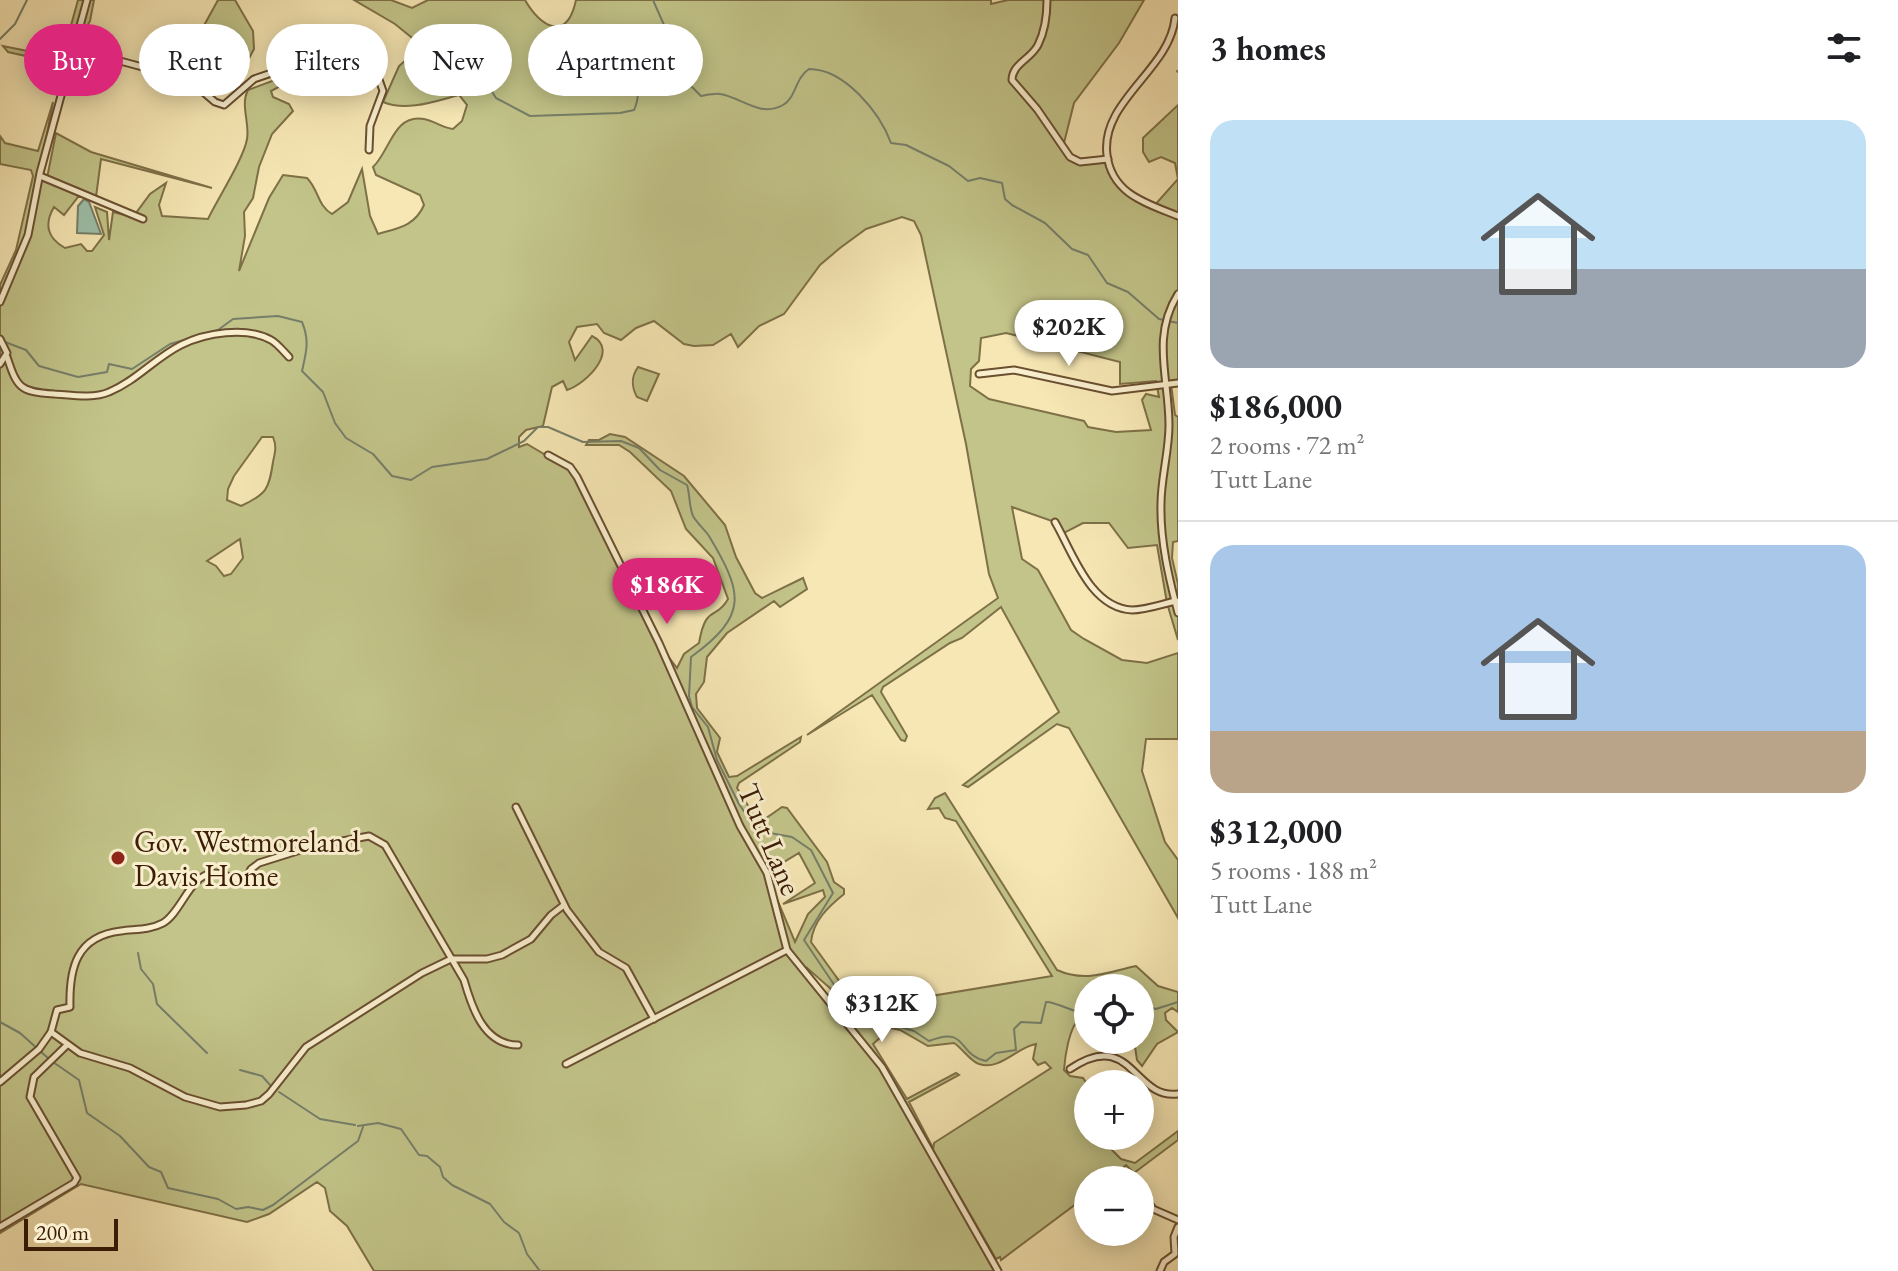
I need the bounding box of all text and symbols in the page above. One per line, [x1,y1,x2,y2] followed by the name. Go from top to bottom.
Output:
[24,24,123,96] chip: Buy
[139,24,250,96] chip: Rent
[266,24,388,96] chip: Filters
[404,24,512,96] chip: New
[528,24,703,96] chip: Apartment
[1210,26,1326,70] text: 3 homes
[1822,26,1866,70] icon: filters
[1466,172,1610,316] icon: home
[1013,300,1125,368] pin: $202K
[1032,309,1106,343] text: $202K
[1210,384,1342,428] text: $186,000
[1210,428,1365,462] text: 2 rooms · 72 m²
[1210,462,1312,496] text: Tutt Lane
[611,558,723,626] pin: $186K
[630,567,704,601] text: $186K
[1466,597,1610,741] icon: home
[729,777,811,901] street label: Tutt Lane
[1210,809,1342,853] text: $312,000
[134,822,360,895] place label: Gov. Westmoreland Davis Home
[109,849,127,867] marker: Gov. Westmoreland Davis Home
[1210,853,1377,887] text: 5 rooms · 188 m²
[1210,887,1312,921] text: Tutt Lane
[1074,974,1154,1246] map controls
[1074,974,1154,1054] button: locate
[826,976,938,1044] pin: $312K
[845,985,919,1019] text: $312K
[1074,1070,1154,1150] button: +
[1074,1166,1154,1246] button: −
[24,1215,118,1251] scale bar
[36,1218,89,1247] text: 200 m

